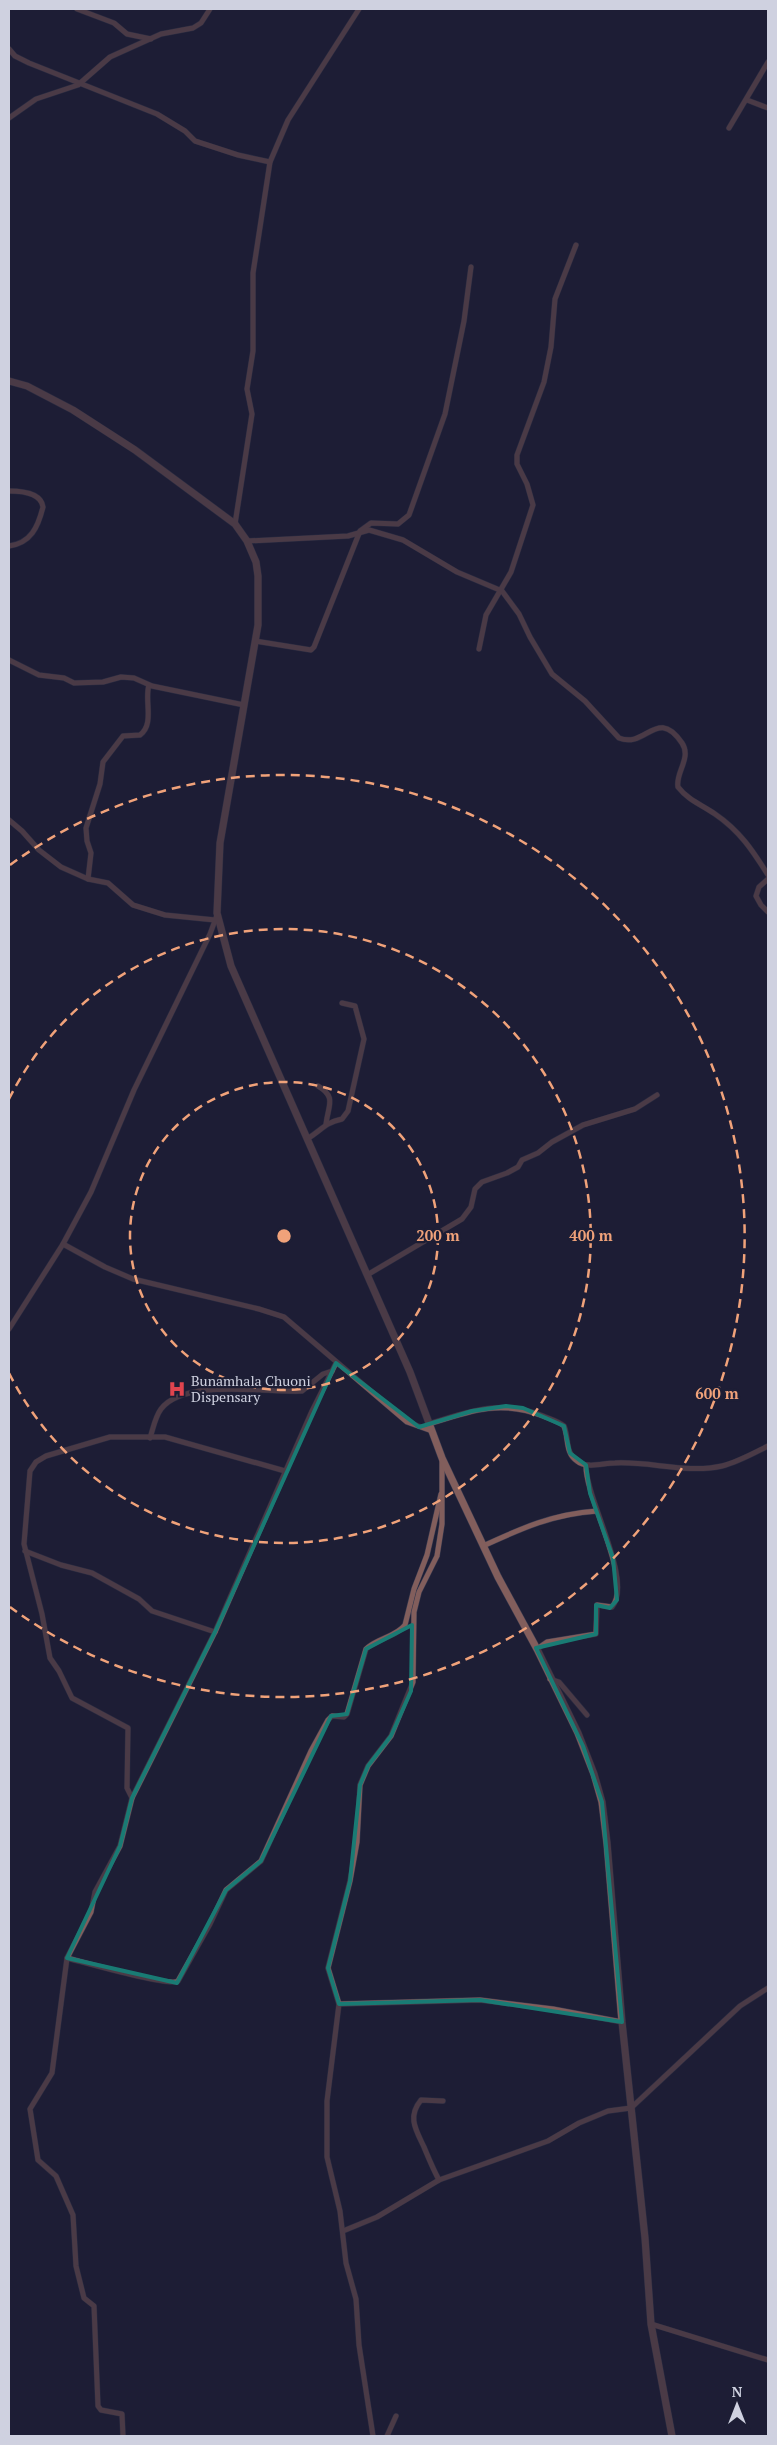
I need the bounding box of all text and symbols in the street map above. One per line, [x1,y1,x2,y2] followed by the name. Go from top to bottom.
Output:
[416,1225,460,1245] text: 200 m
[569,1225,613,1245] text: 400 m
[275,1227,293,1245] centre of rings
[191,1371,311,1406] place label: Bunamhala Chuoni Dispensary
[167,1379,187,1399] hospital icon: Bunamhala Chuoni Dispensary
[695,1383,739,1403] text: 600 m
[712,2380,762,2430] north arrow
[732,2382,743,2401] text: N

